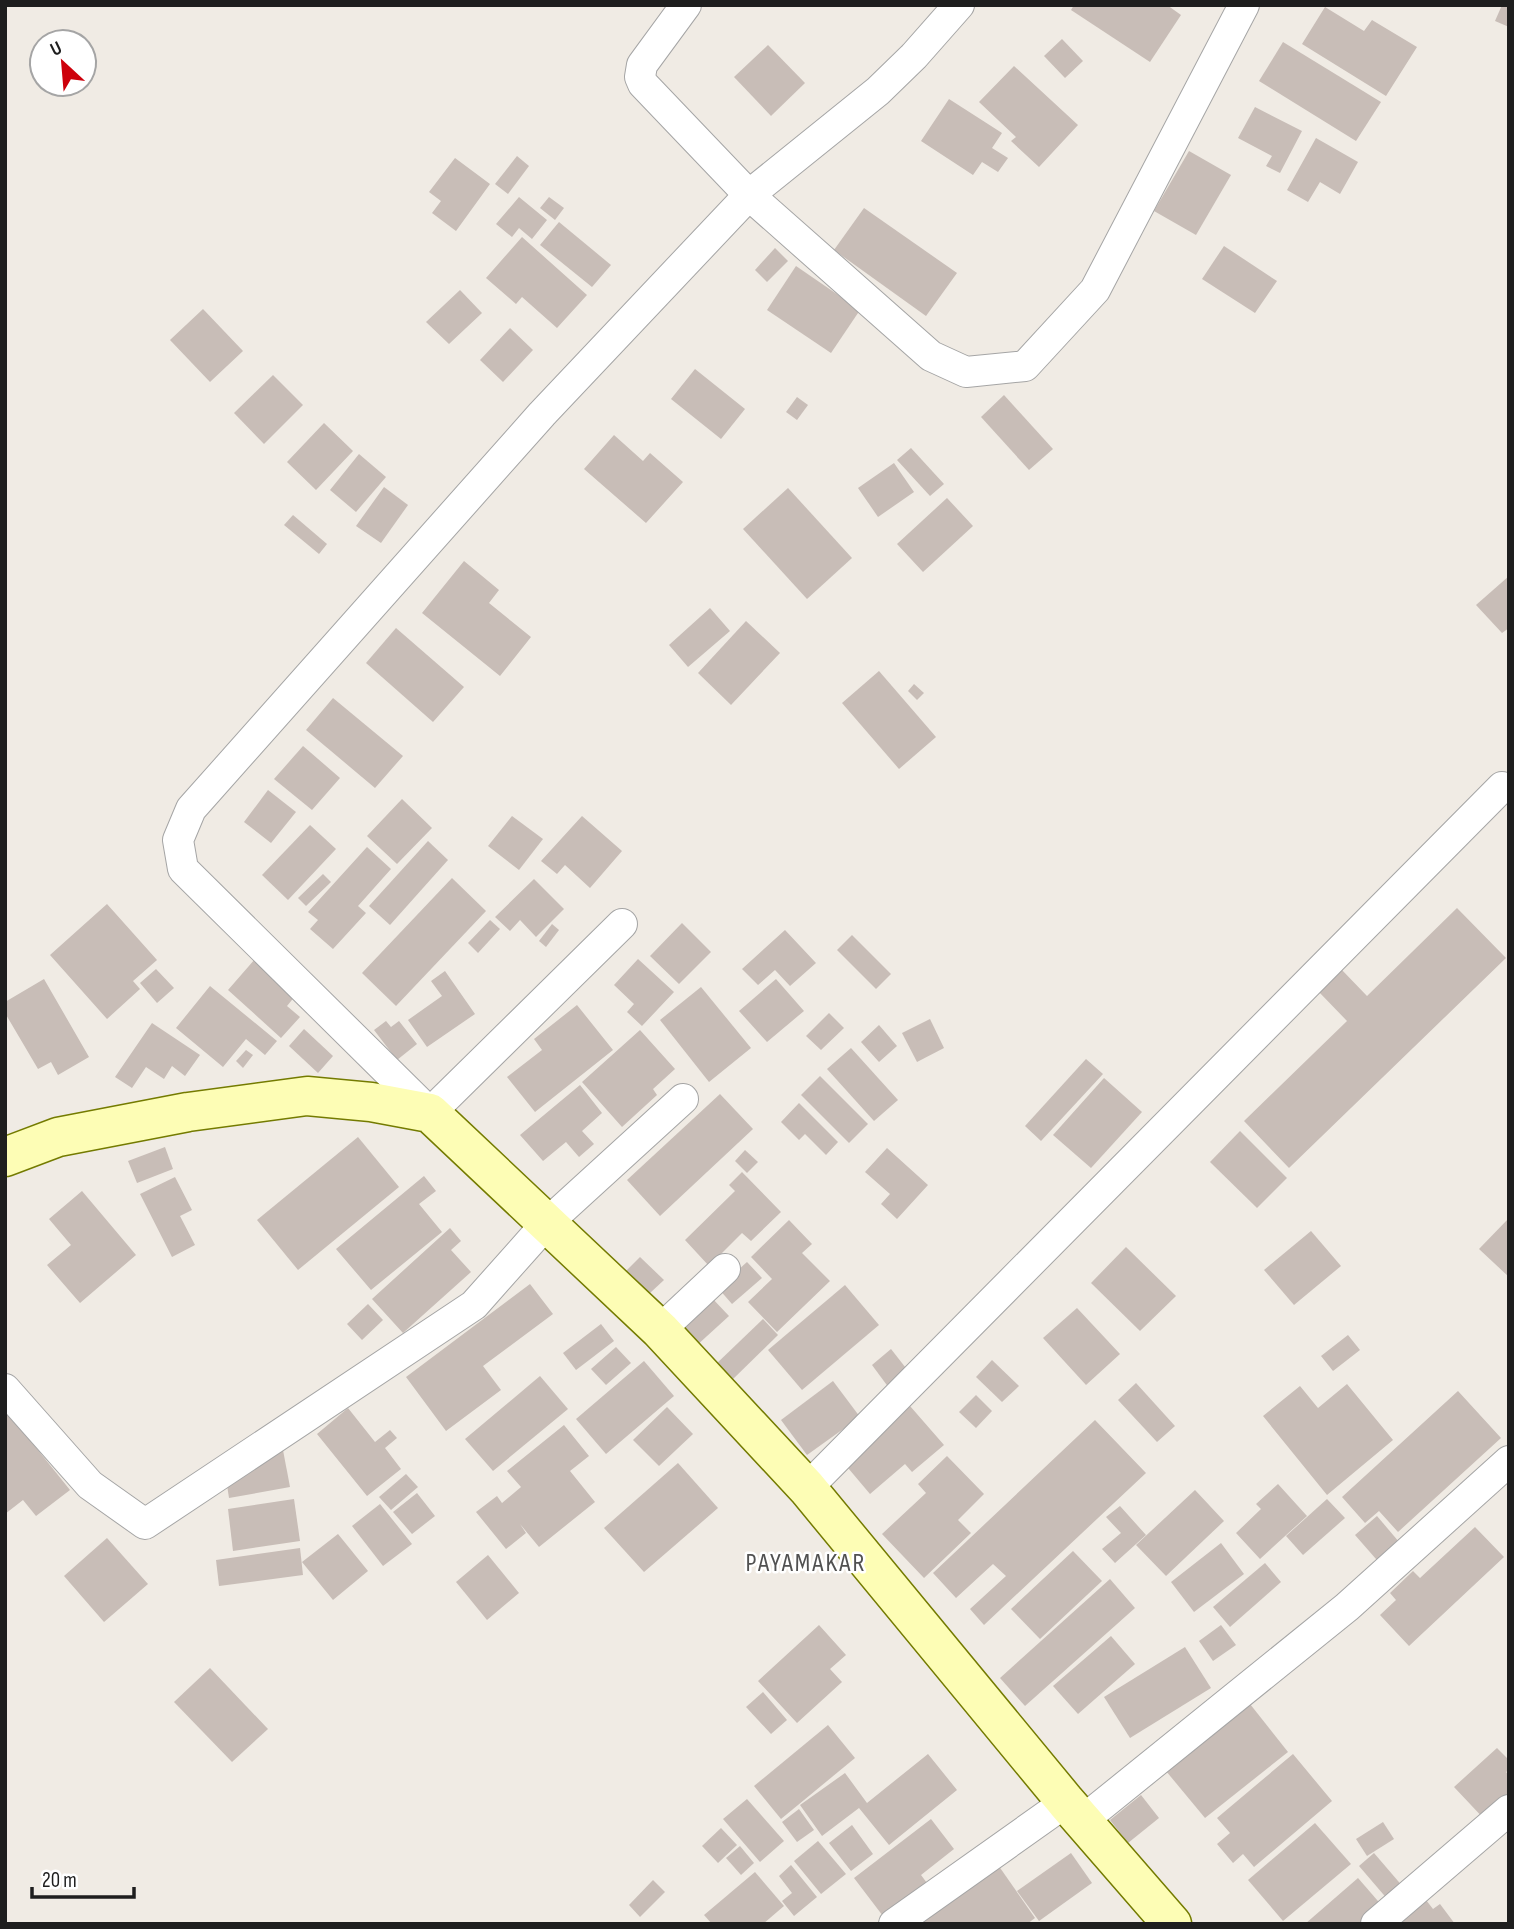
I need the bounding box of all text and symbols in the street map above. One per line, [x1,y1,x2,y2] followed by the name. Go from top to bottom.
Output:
[28,28,98,98] north arrow
[47,37,66,62] text: U
[746,1548,866,1579] district label: PAYAMAKAR
[32,1856,133,1900] scale bar
[42,1868,77,1893] text: 20 m

